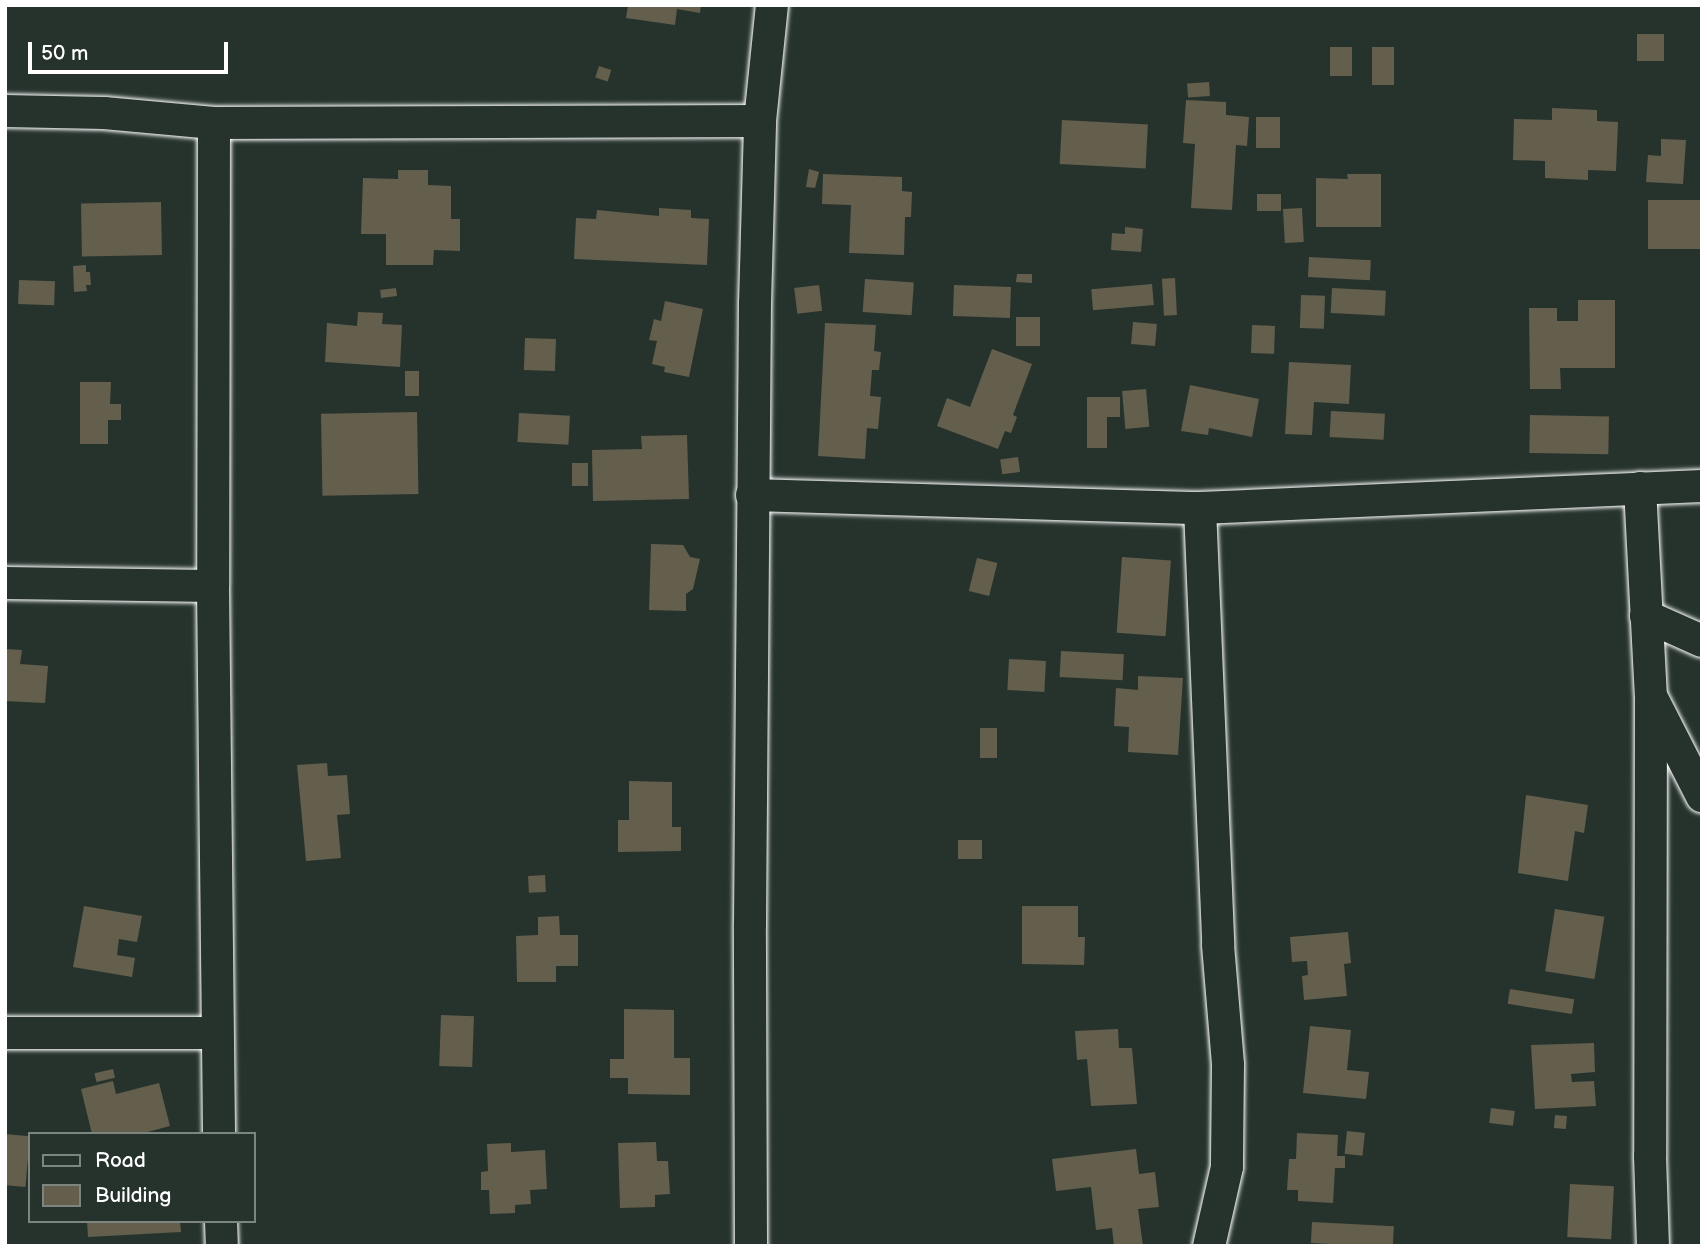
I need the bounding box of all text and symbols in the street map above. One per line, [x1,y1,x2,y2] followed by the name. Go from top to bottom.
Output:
[32,28,231,72] scale bar
[41,41,88,66] text: 50 m
[28,1132,256,1223] legend
[95,1148,146,1173] text: Road
[95,1183,171,1208] text: Building

